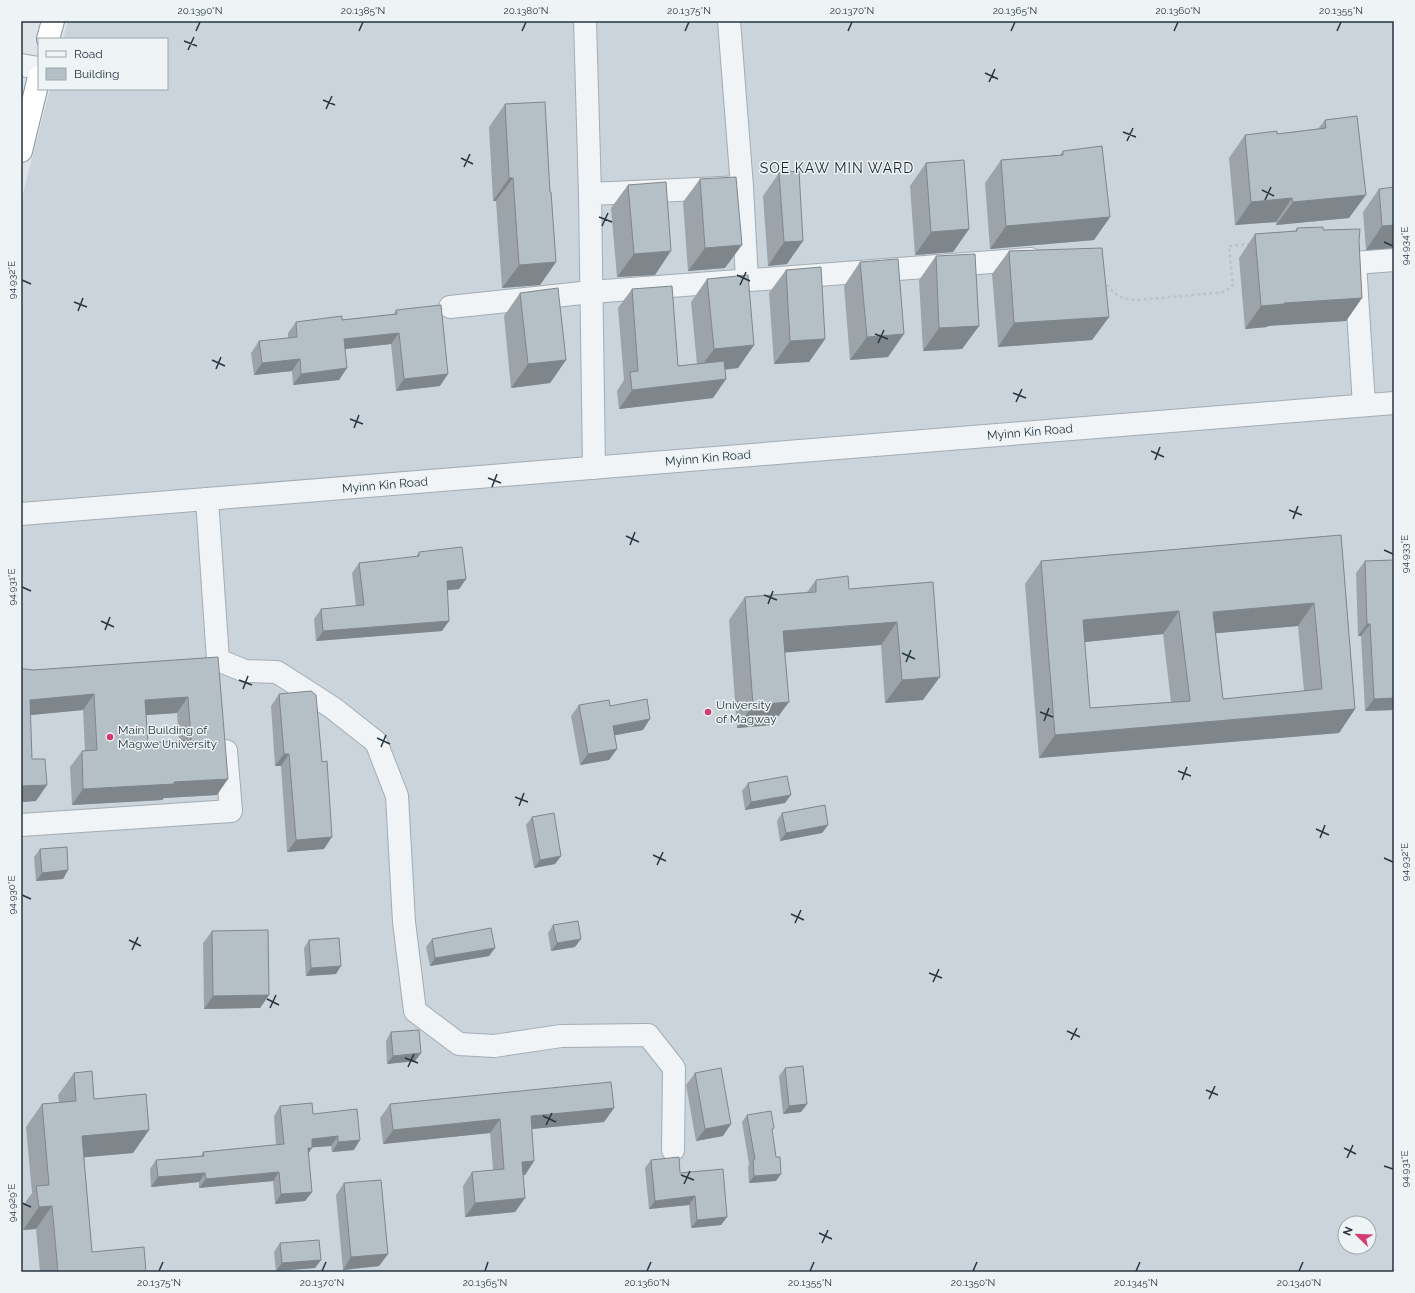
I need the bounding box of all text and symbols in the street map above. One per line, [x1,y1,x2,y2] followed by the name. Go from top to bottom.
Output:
[178,5,223,16] text: 20.1390°N
[341,5,385,16] text: 20.1385°N
[503,5,549,16] text: 20.1380°N
[667,5,711,16] text: 20.1375°N
[830,5,874,16] text: 20.1370°N
[993,5,1037,16] text: 20.1365°N
[1155,5,1201,16] text: 20.1360°N
[1319,5,1363,16] text: 20.1355°N
[38,38,168,90] legend
[74,47,103,61] text: Road
[74,67,120,81] text: Building
[760,160,914,176] district label: SOE KAW MIN WARD
[1399,227,1410,265] text: 94.934°E
[6,261,17,299] text: 94.932°E
[987,421,1073,443] street label: Myinn Kin Road
[665,447,751,469] street label: Myinn Kin Road
[342,474,428,496] street label: Myinn Kin Road
[1399,535,1410,573] text: 94.933°E
[6,568,17,606] text: 94.931°E
[716,698,777,726] place label: University of Magway
[703,707,713,717] marker: University of Magway
[118,723,218,751] place label: Main Building of Magwe University
[105,732,115,742] marker: Main Building of Magwe University
[1399,843,1410,881] text: 94.932°E
[6,875,17,915] text: 94.930°E
[1399,1150,1410,1188] text: 94.931°E
[6,1184,17,1222] text: 94.929°E
[1337,1215,1377,1255] north arrow
[1341,1225,1356,1238] text: N
[137,1277,181,1288] text: 20.1375°N
[300,1277,344,1288] text: 20.1370°N
[463,1277,507,1288] text: 20.1365°N
[624,1277,670,1288] text: 20.1360°N
[788,1277,832,1288] text: 20.1355°N
[951,1277,995,1288] text: 20.1350°N
[1114,1277,1158,1288] text: 20.1345°N
[1277,1277,1321,1288] text: 20.1340°N

